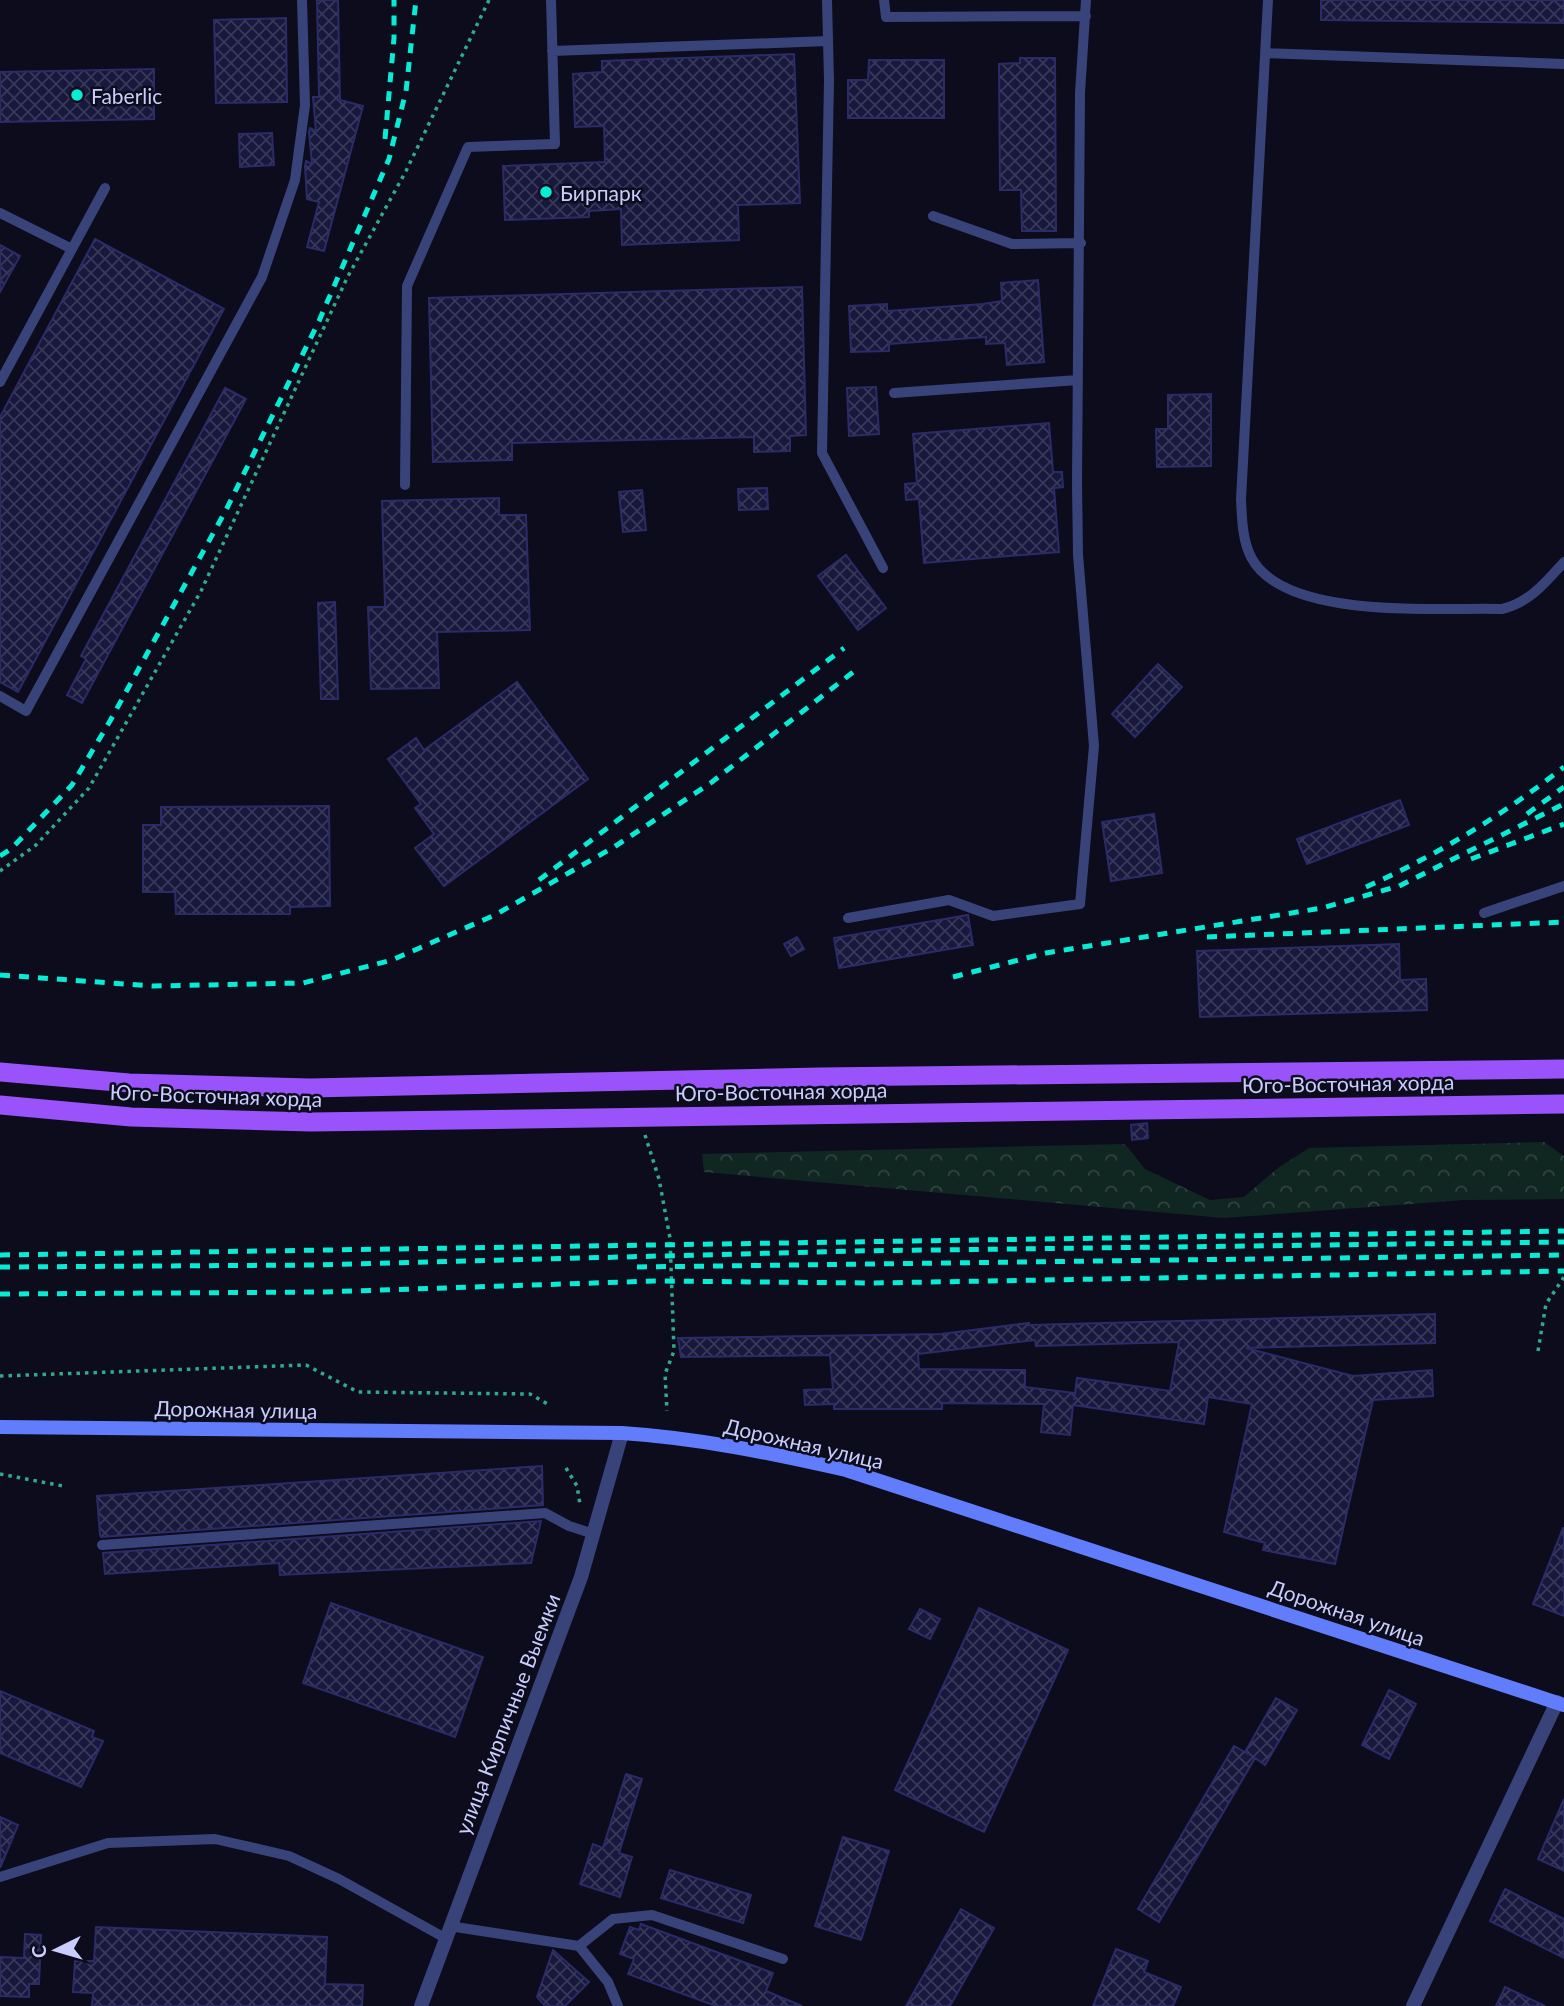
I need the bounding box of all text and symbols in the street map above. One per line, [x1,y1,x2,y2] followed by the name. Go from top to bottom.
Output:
[91,83,162,108] place label: Faberlic
[69,87,85,103] marker: Faberlic
[560,180,642,205] place label: Бирпарк
[538,184,554,200] marker: Бирпарк
[1242,1069,1454,1097] street label: Юго-Восточная хорда
[675,1077,887,1105] street label: Юго-Восточная хорда
[109,1079,323,1111] street label: Юго-Восточная хорда
[154,1395,318,1423] street label: Дорожная улица
[722,1412,886,1474] street label: Дорожная улица
[1266,1574,1428,1650] street label: Дорожная улица
[449,1590,565,1838] street label: улица Кирпичные Выемки
[21,1915,91,1985] north arrow
[27,1944,51,1959] text: С

